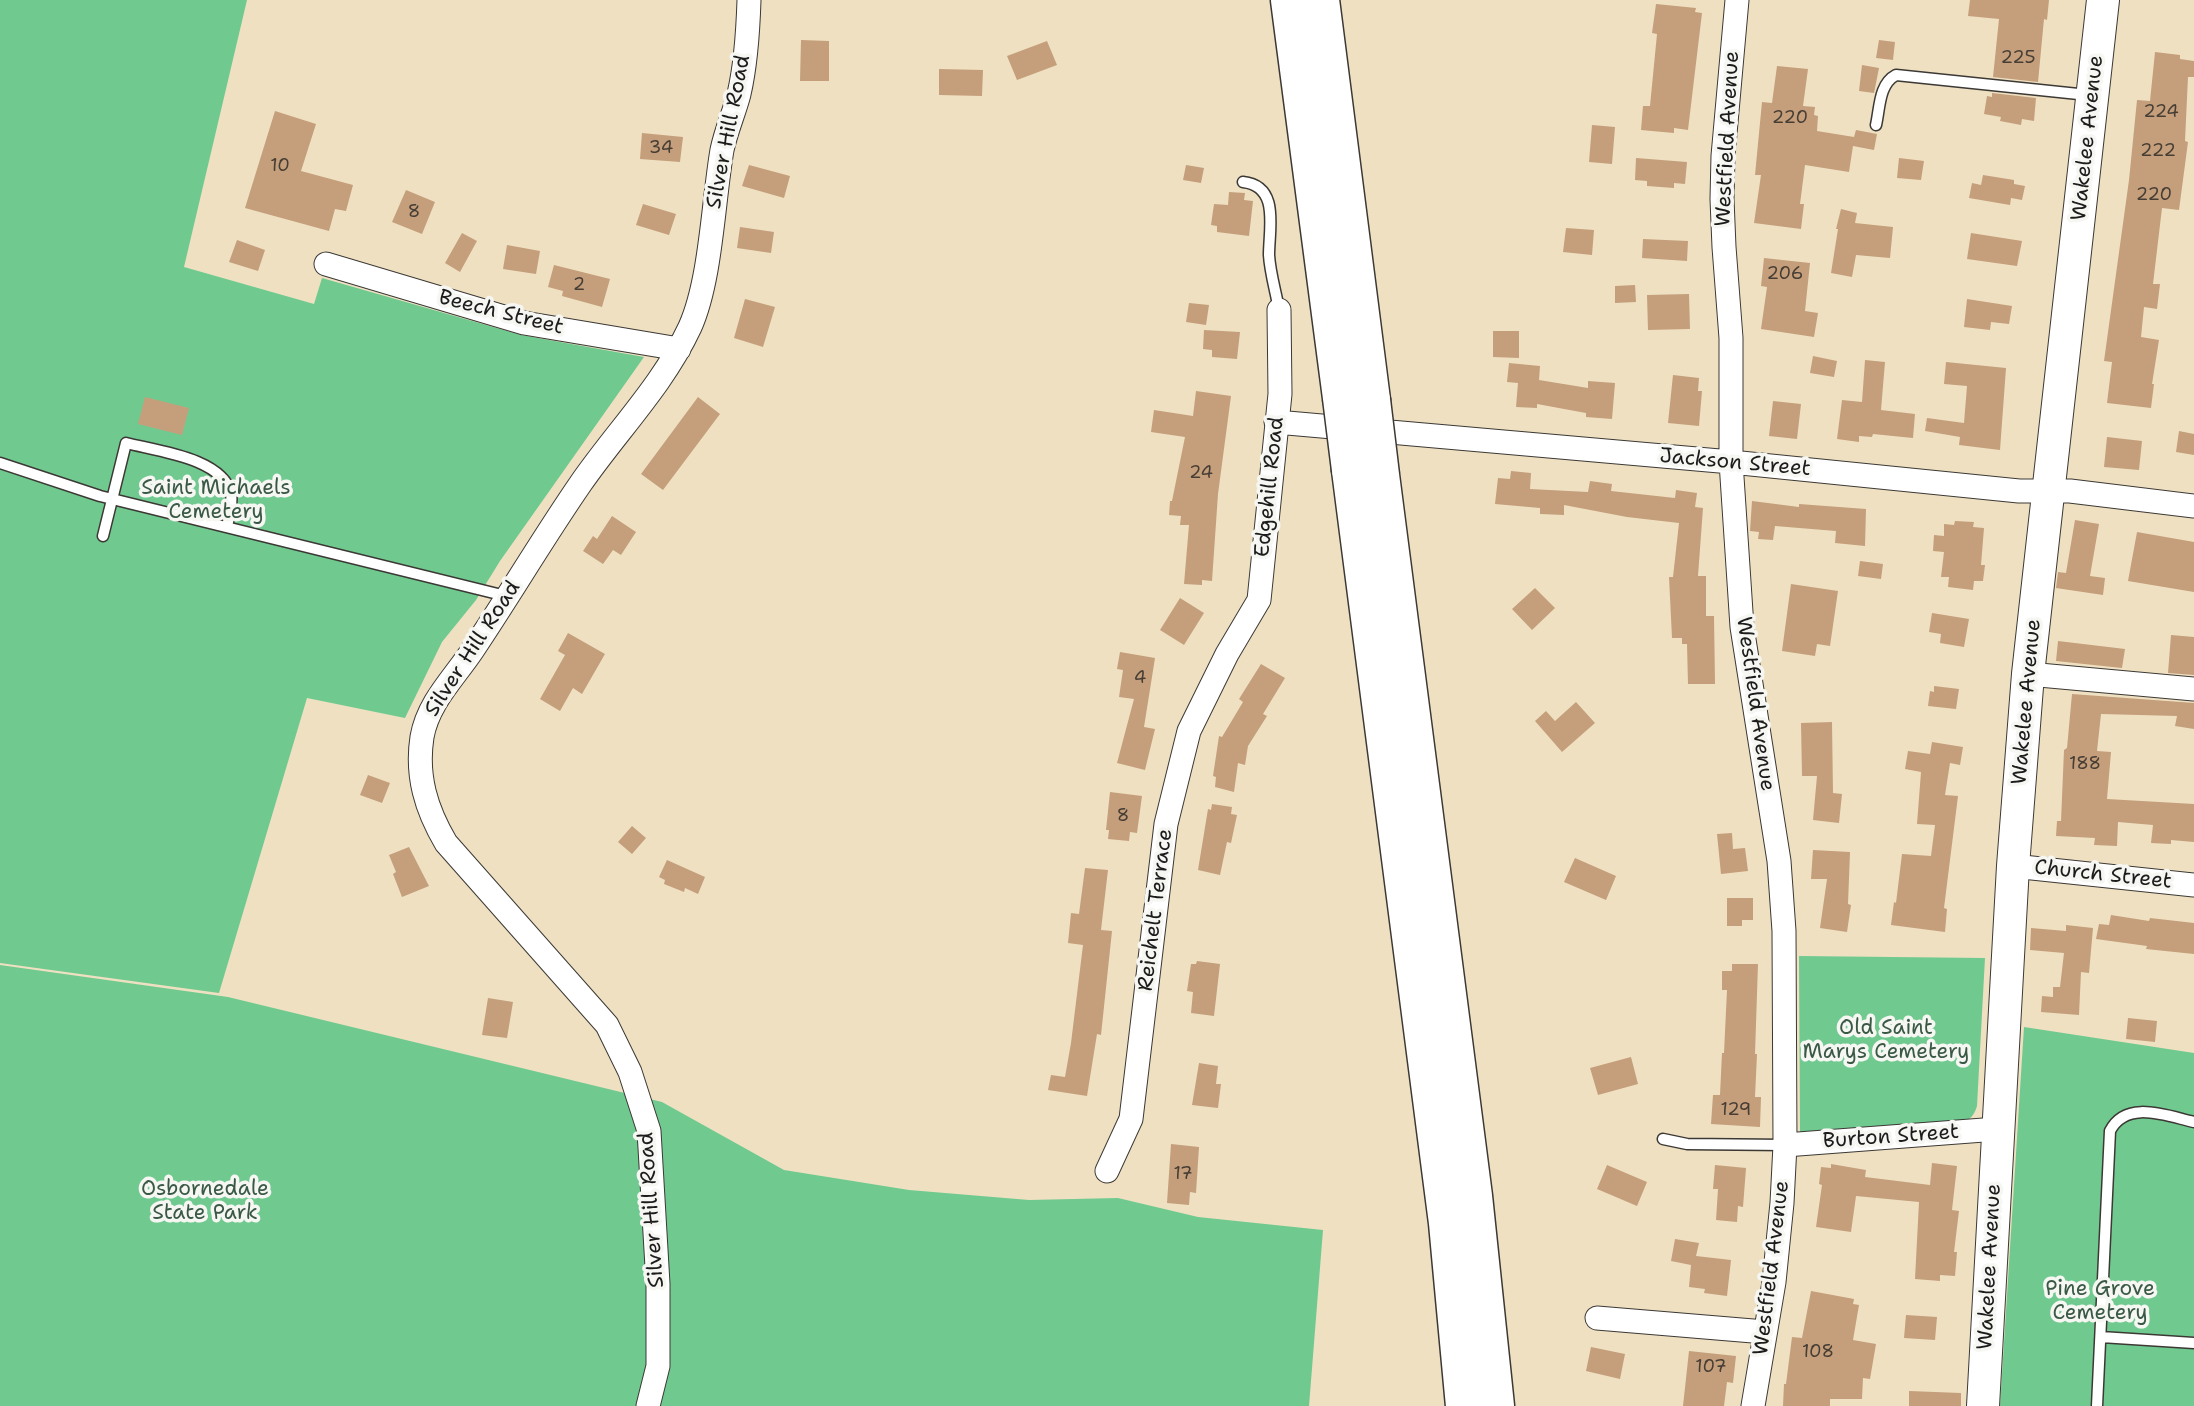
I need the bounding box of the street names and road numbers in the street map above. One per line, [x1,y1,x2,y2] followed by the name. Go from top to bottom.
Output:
[1711,51,1745,227] street label: Westfield Avenue
[702,53,756,211] street label: Silver Hill Road
[2067,54,2109,222] street label: Wakelee Avenue
[436,285,566,341] street label: Beech Street
[1250,416,1290,558] street label: Edgehill Road
[1658,444,1812,482] street label: Jackson Street
[420,577,526,721] street label: Silver Hill Road
[1730,615,1780,793] street label: Westfield Avenue
[2007,618,2047,786] street label: Wakelee Avenue
[1134,828,1178,992] street label: Reichelt Terrace
[2033,855,2173,895] street label: Church Street
[1822,1120,1960,1154] street label: Burton Street
[634,1131,670,1289] street label: Silver Hill Road
[1749,1179,1795,1357] street label: Westfield Avenue
[1973,1183,2007,1351] street label: Wakelee Avenue

